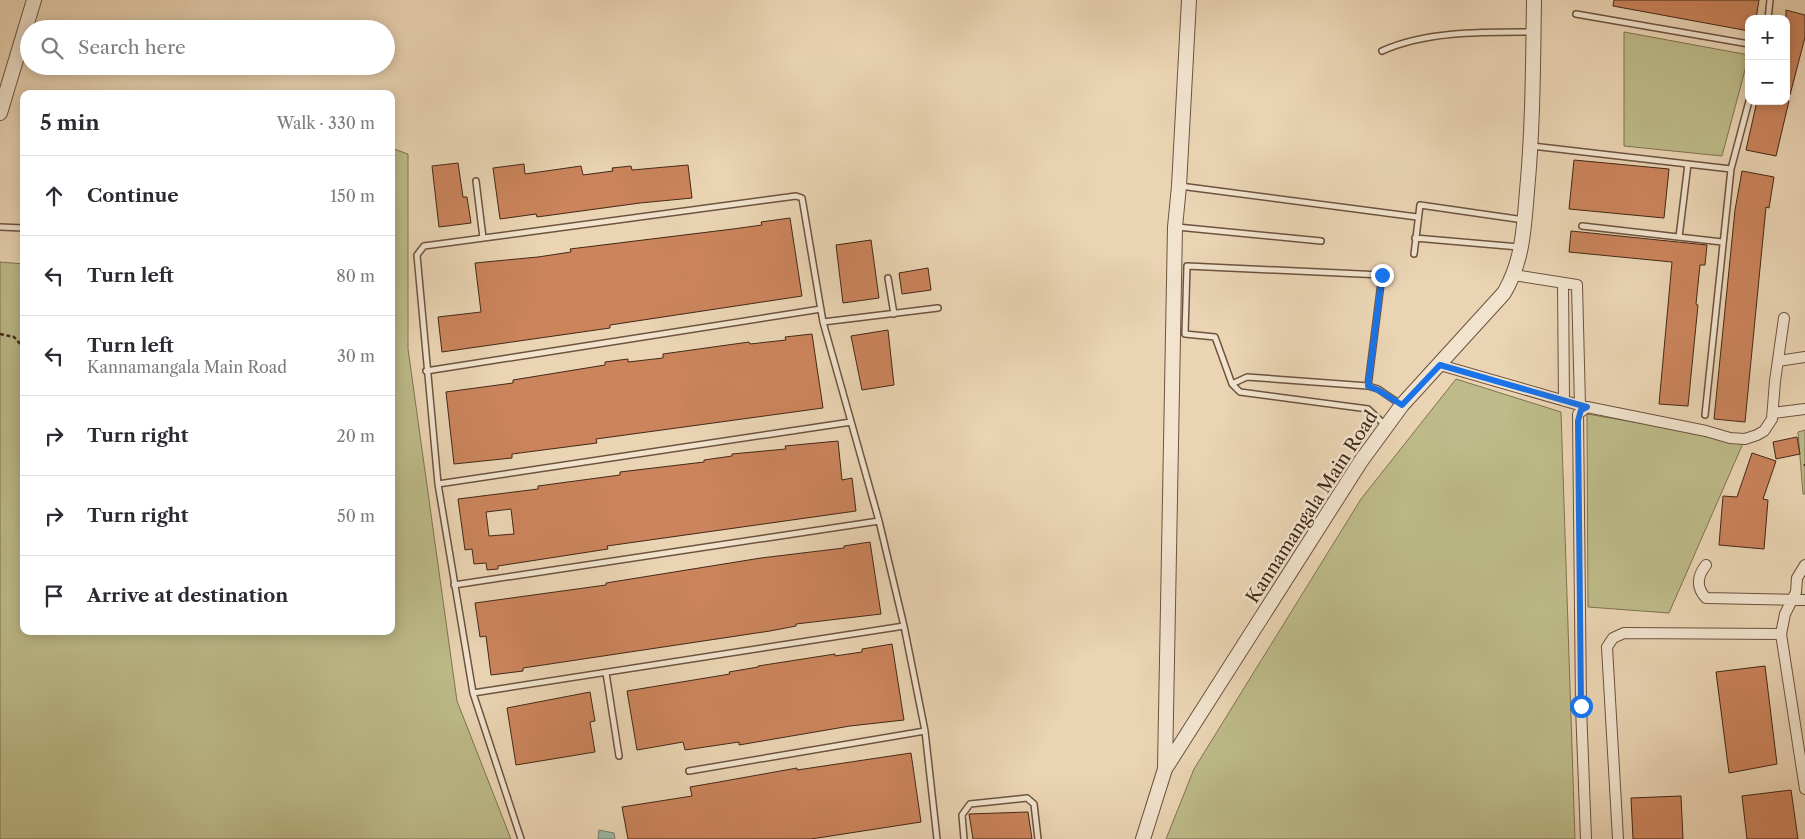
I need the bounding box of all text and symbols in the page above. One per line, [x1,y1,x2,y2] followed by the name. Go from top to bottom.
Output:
[1745,15,1790,105] map controls
[1745,15,1790,60] button: +
[20,20,395,75] search box
[38,34,66,62] icon: search
[78,36,186,59] text: Search here
[1745,60,1790,105] button: −
[40,110,100,135] text: 5 min
[277,113,375,133] text: Walk · 330 m
[40,182,68,210] icon: ahead
[87,184,179,207] text: Continue
[330,186,375,206] text: 150 m
[40,262,68,290] icon: left
[87,264,174,287] text: Turn left
[1371,264,1394,287] route end
[336,266,375,286] text: 80 m
[87,334,174,357] text: Turn left
[40,342,68,370] icon: left
[337,346,375,366] text: 30 m
[87,357,287,377] text: Kannamangala Main Road
[1242,407,1383,607] street label: Kannamangala Main Road
[40,422,68,450] icon: right
[87,424,188,447] text: Turn right
[336,426,375,446] text: 20 m
[40,502,68,530] icon: right
[87,504,188,527] text: Turn right
[337,506,375,526] text: 50 m
[40,582,68,610] icon: arrive
[87,584,288,607] text: Arrive at destination
[1570,695,1593,718] route start

